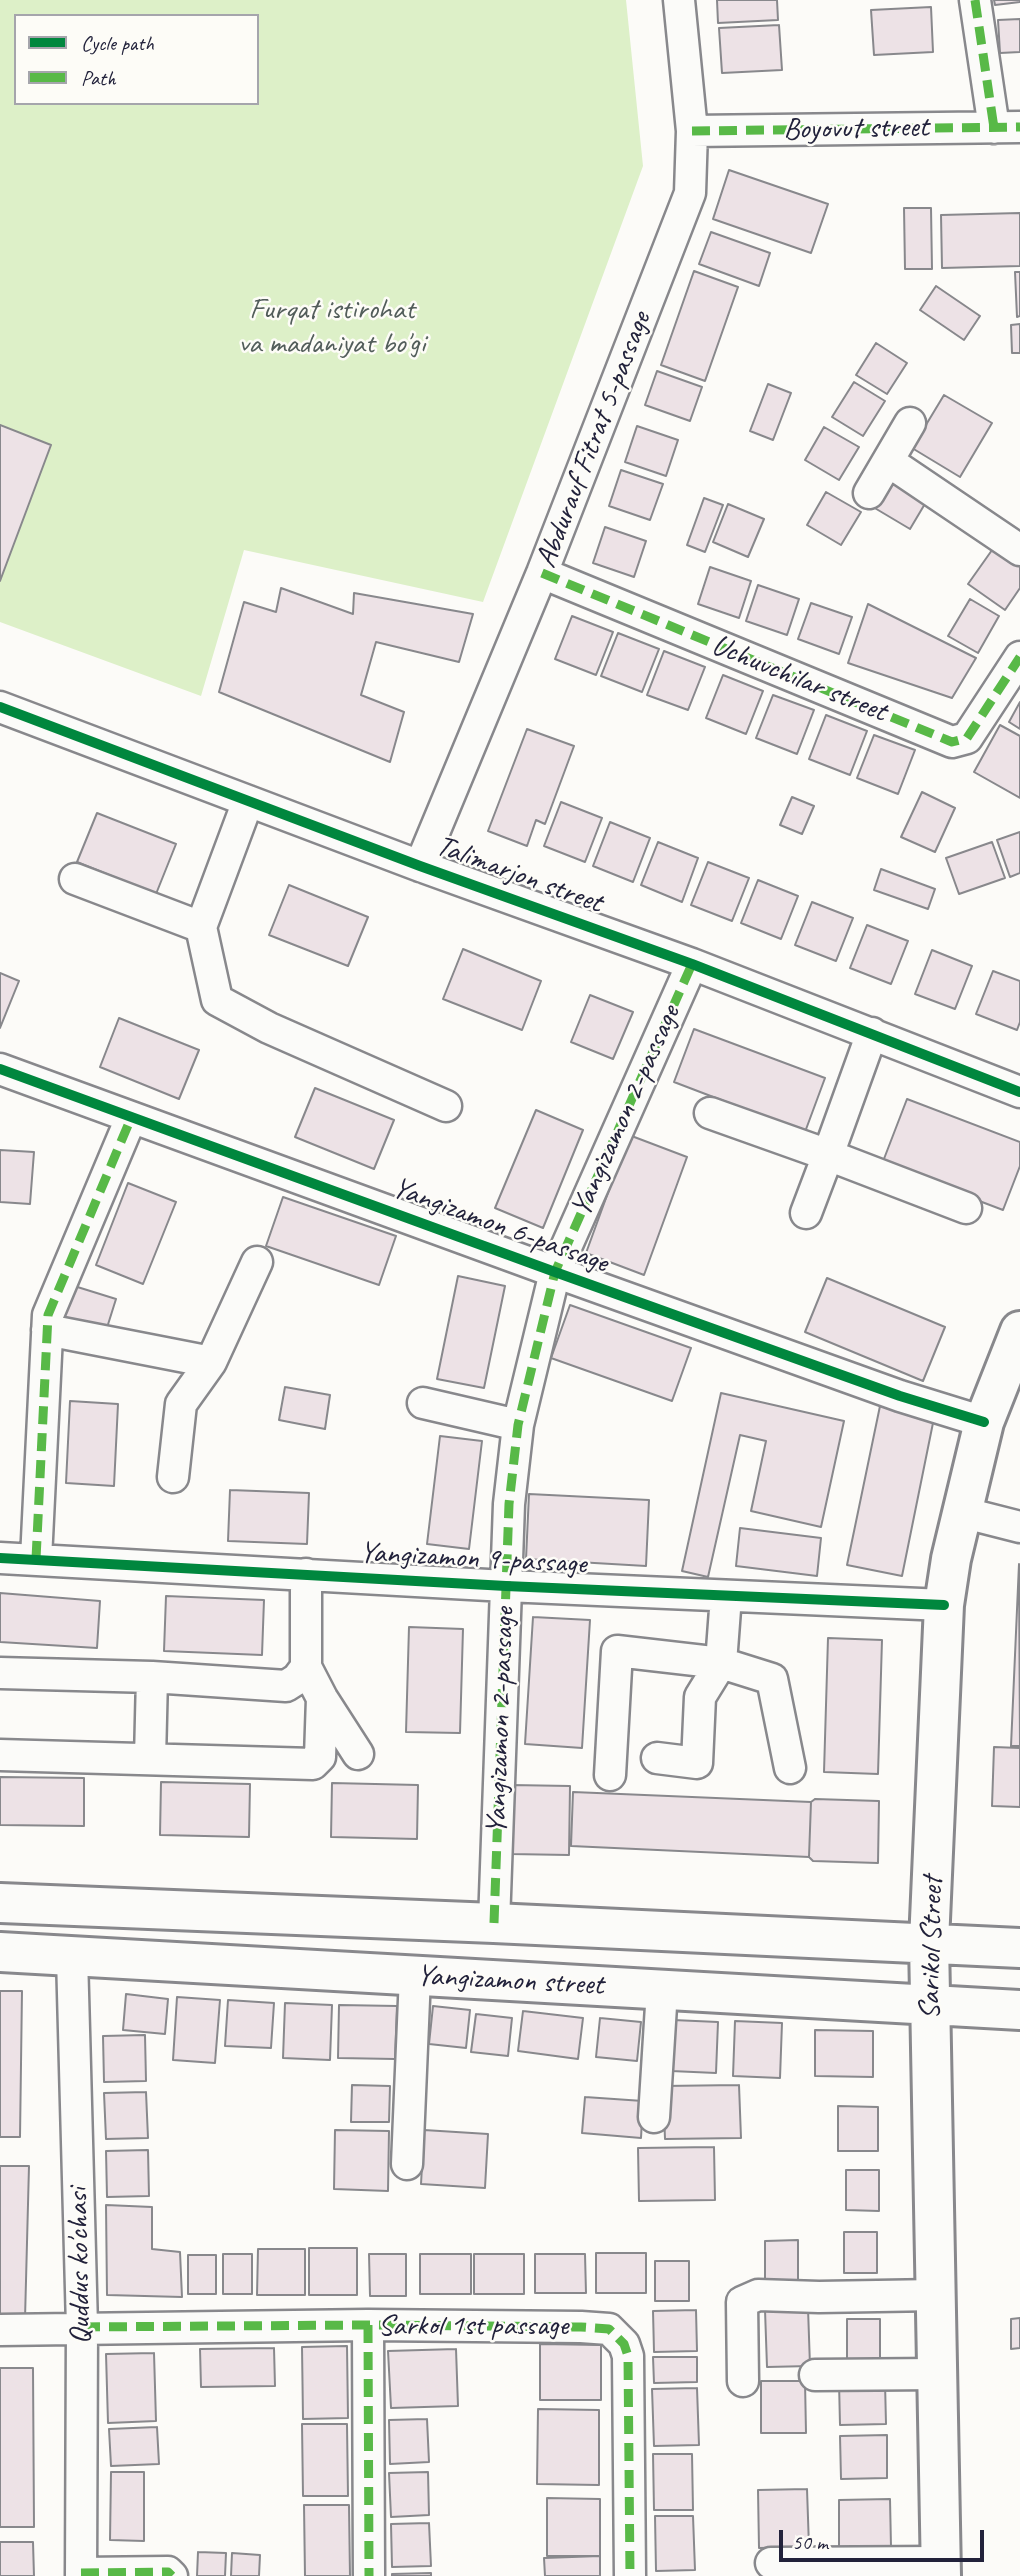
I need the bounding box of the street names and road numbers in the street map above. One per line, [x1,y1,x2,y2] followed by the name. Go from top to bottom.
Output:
[783,110,929,148] street label: Boyovut street
[529,307,659,573] street label: Abdurauf Fitrat 5-passage
[706,628,892,730] street label: Uchuvchilar street
[431,828,607,922] street label: Talimarjon street
[563,1000,689,1222] street label: Yangizamon 2-passage
[387,1170,613,1282] street label: Yangizamon 6-passage
[359,1535,587,1583] street label: Yangizamon 9-passage
[479,1607,523,1835] street label: Yangizamon 2-passage
[913,1876,951,2020] street label: Sarikol Street
[416,1958,604,2004] street label: Yangizamon street
[61,2187,99,2345] street label: Quddus ko'chasi
[378,2308,568,2344] street label: Sarkol 1st passage

